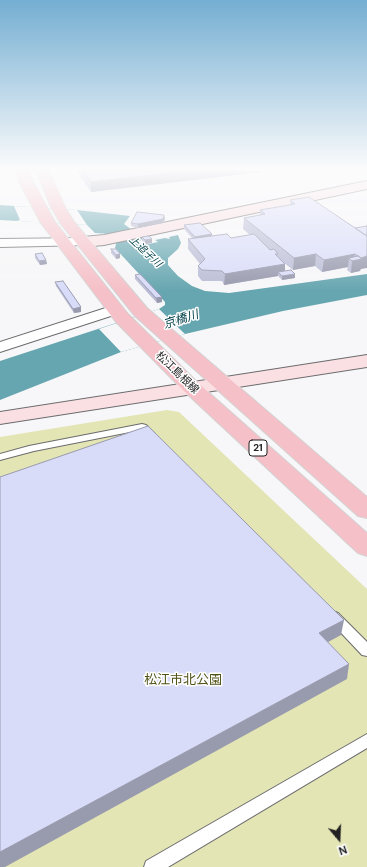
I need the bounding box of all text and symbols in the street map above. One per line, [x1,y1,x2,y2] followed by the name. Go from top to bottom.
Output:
[126,234,164,270] water label: 上追子川
[162,308,200,332] water label: 京橋川
[153,349,201,397] street label: 松江島根線
[249,440,267,456] road number: 21
[144,673,222,689] park label: 松江市北公園
[319,819,359,859] north arrow
[337,842,349,858] text: N

